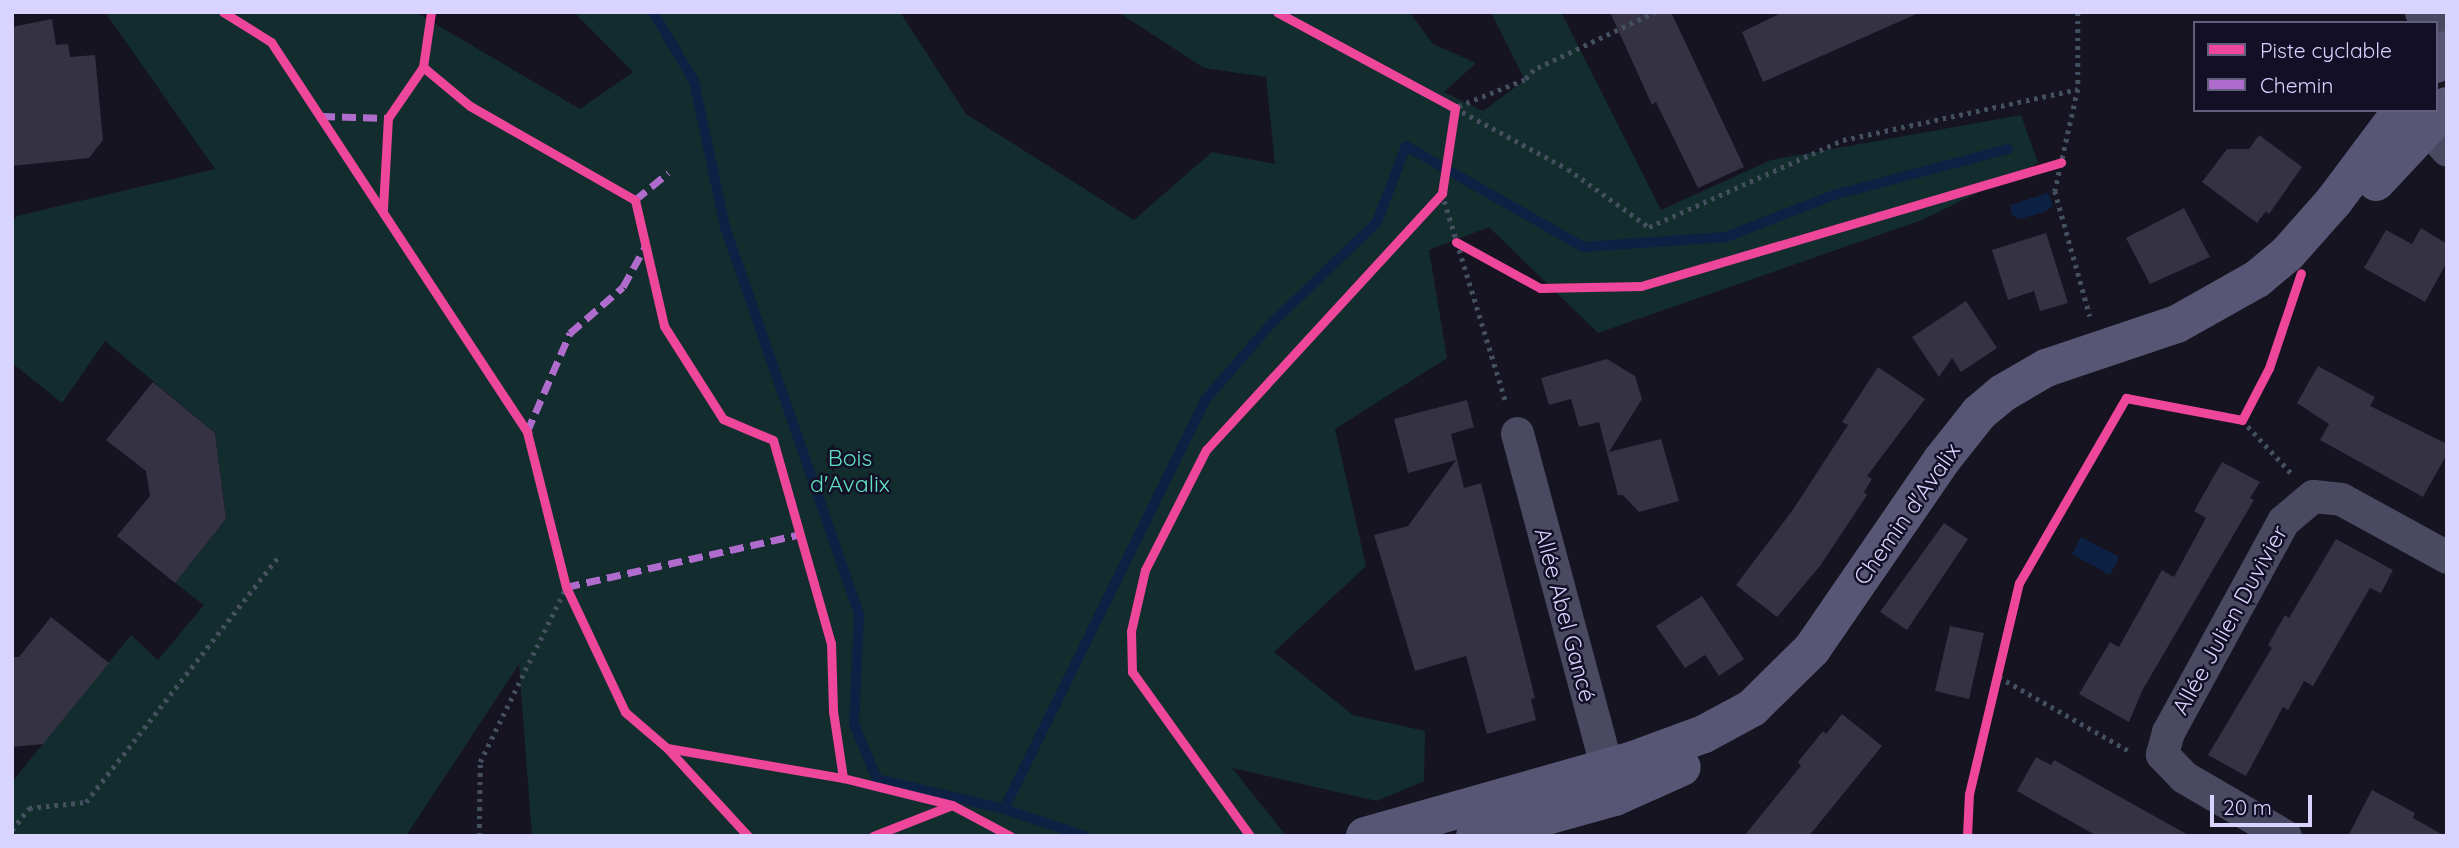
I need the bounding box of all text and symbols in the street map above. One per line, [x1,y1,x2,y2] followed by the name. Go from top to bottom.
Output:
[2193,21,2438,112] legend
[2260,37,2392,63] text: Piste cyclable
[2260,72,2333,98] text: Chemin
[1848,438,1966,590] street label: Chemin d'Avalix
[810,444,890,498] park label: Bois d'Avalix
[2166,521,2294,719] street label: Allée Julien Duvivier
[1528,525,1602,705] street label: Allée Abel Gancé
[2214,782,2316,826] scale bar
[2223,794,2272,820] text: 20 m

